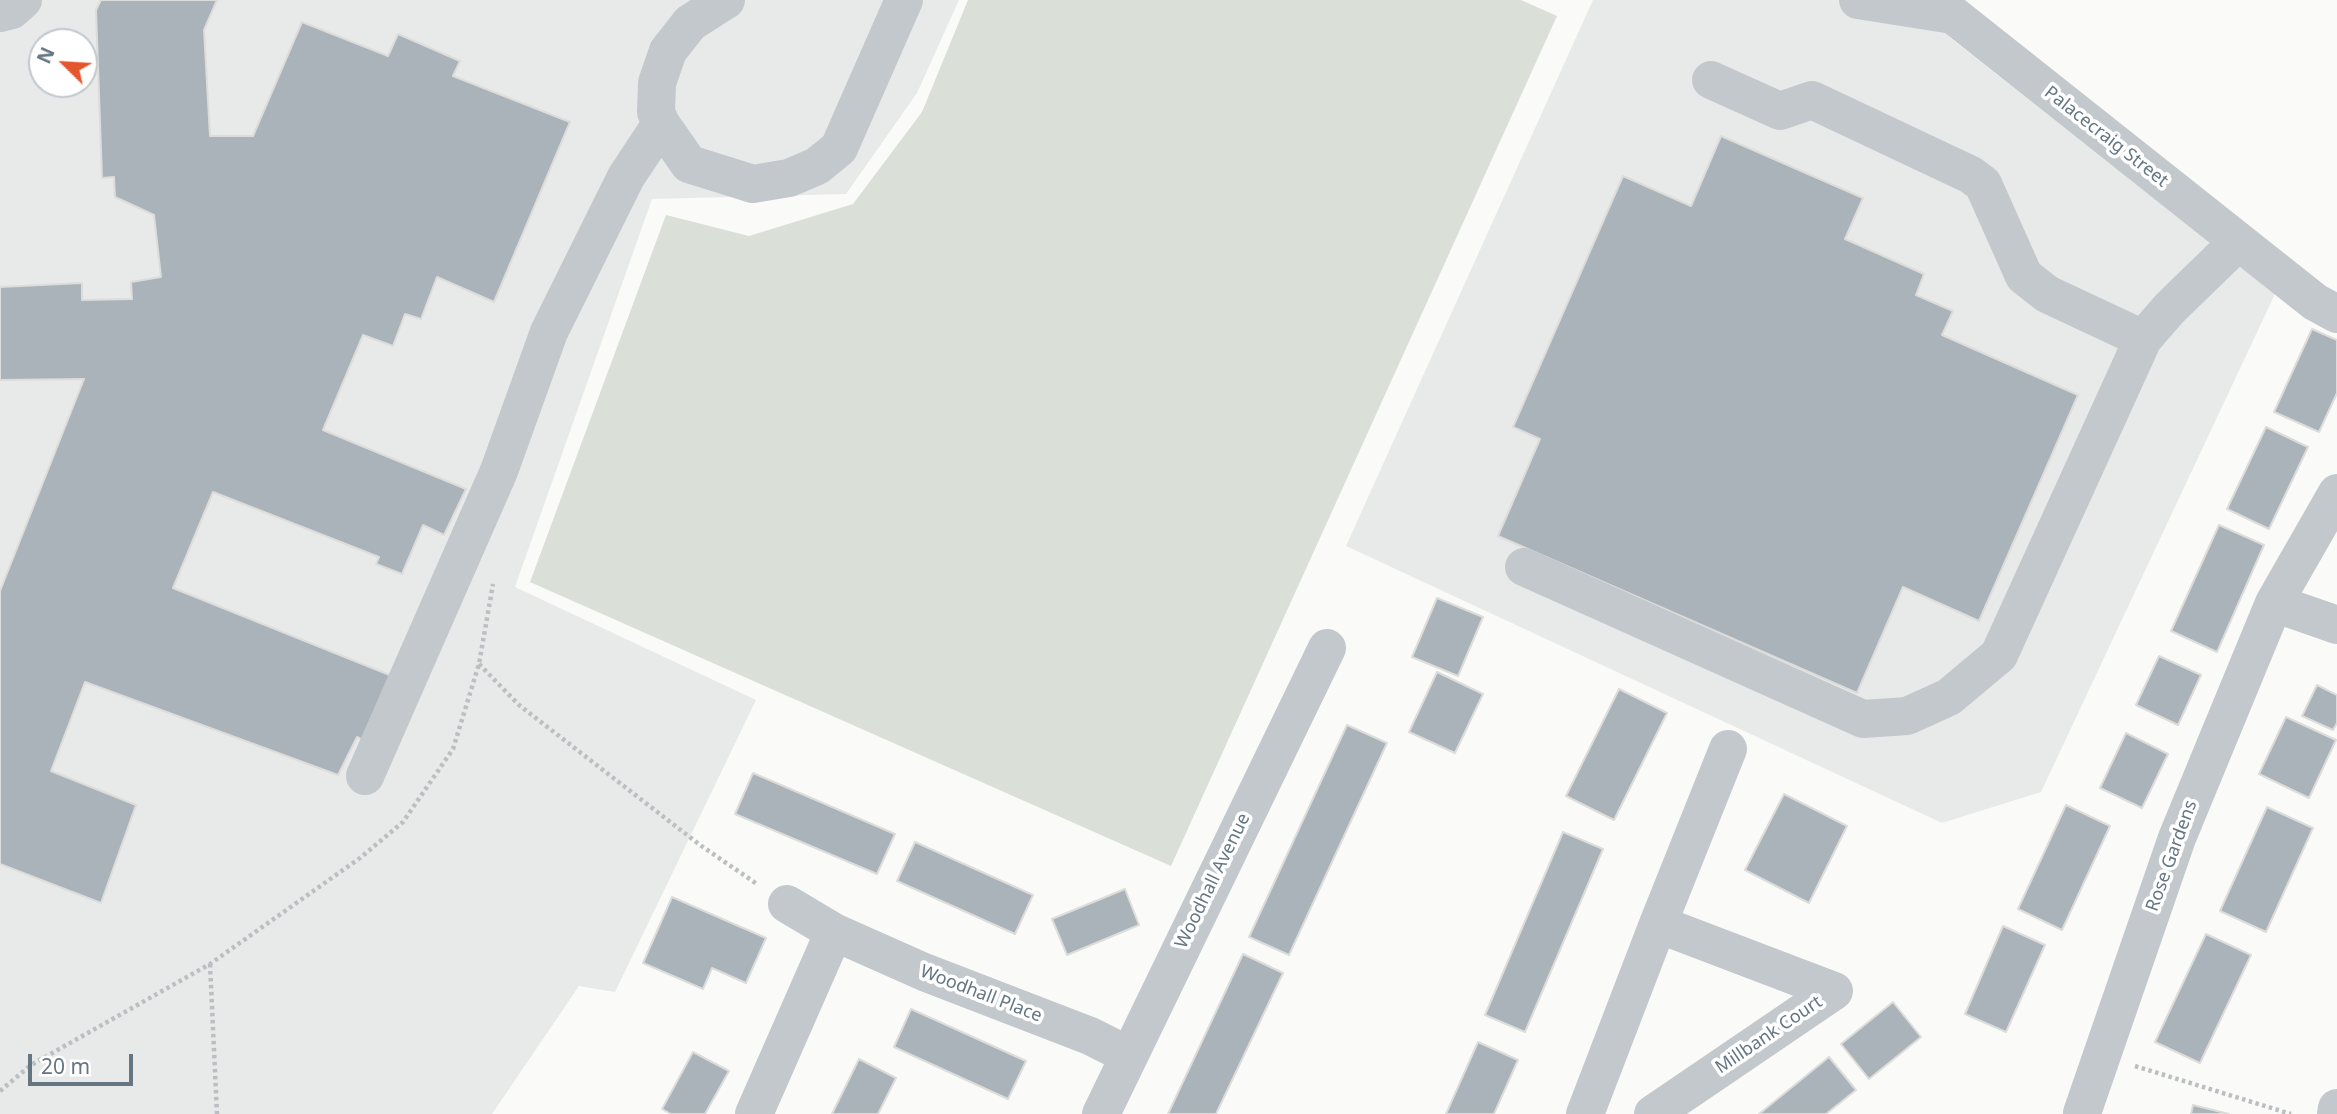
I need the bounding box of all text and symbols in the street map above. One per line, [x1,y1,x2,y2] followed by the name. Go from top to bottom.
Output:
[28,28,98,98] north arrow
[31,43,61,68] text: N
[2040,82,2172,192] street label: Palacecraig Street
[2142,797,2202,915] street label: Rose Gardens
[1171,810,1255,952] street label: Woodhall Avenue
[917,961,1045,1027] street label: Woodhall Place
[1711,991,1827,1079] street label: Millbank Court
[32,1040,136,1084] scale bar
[41,1052,90,1080] text: 20 m

